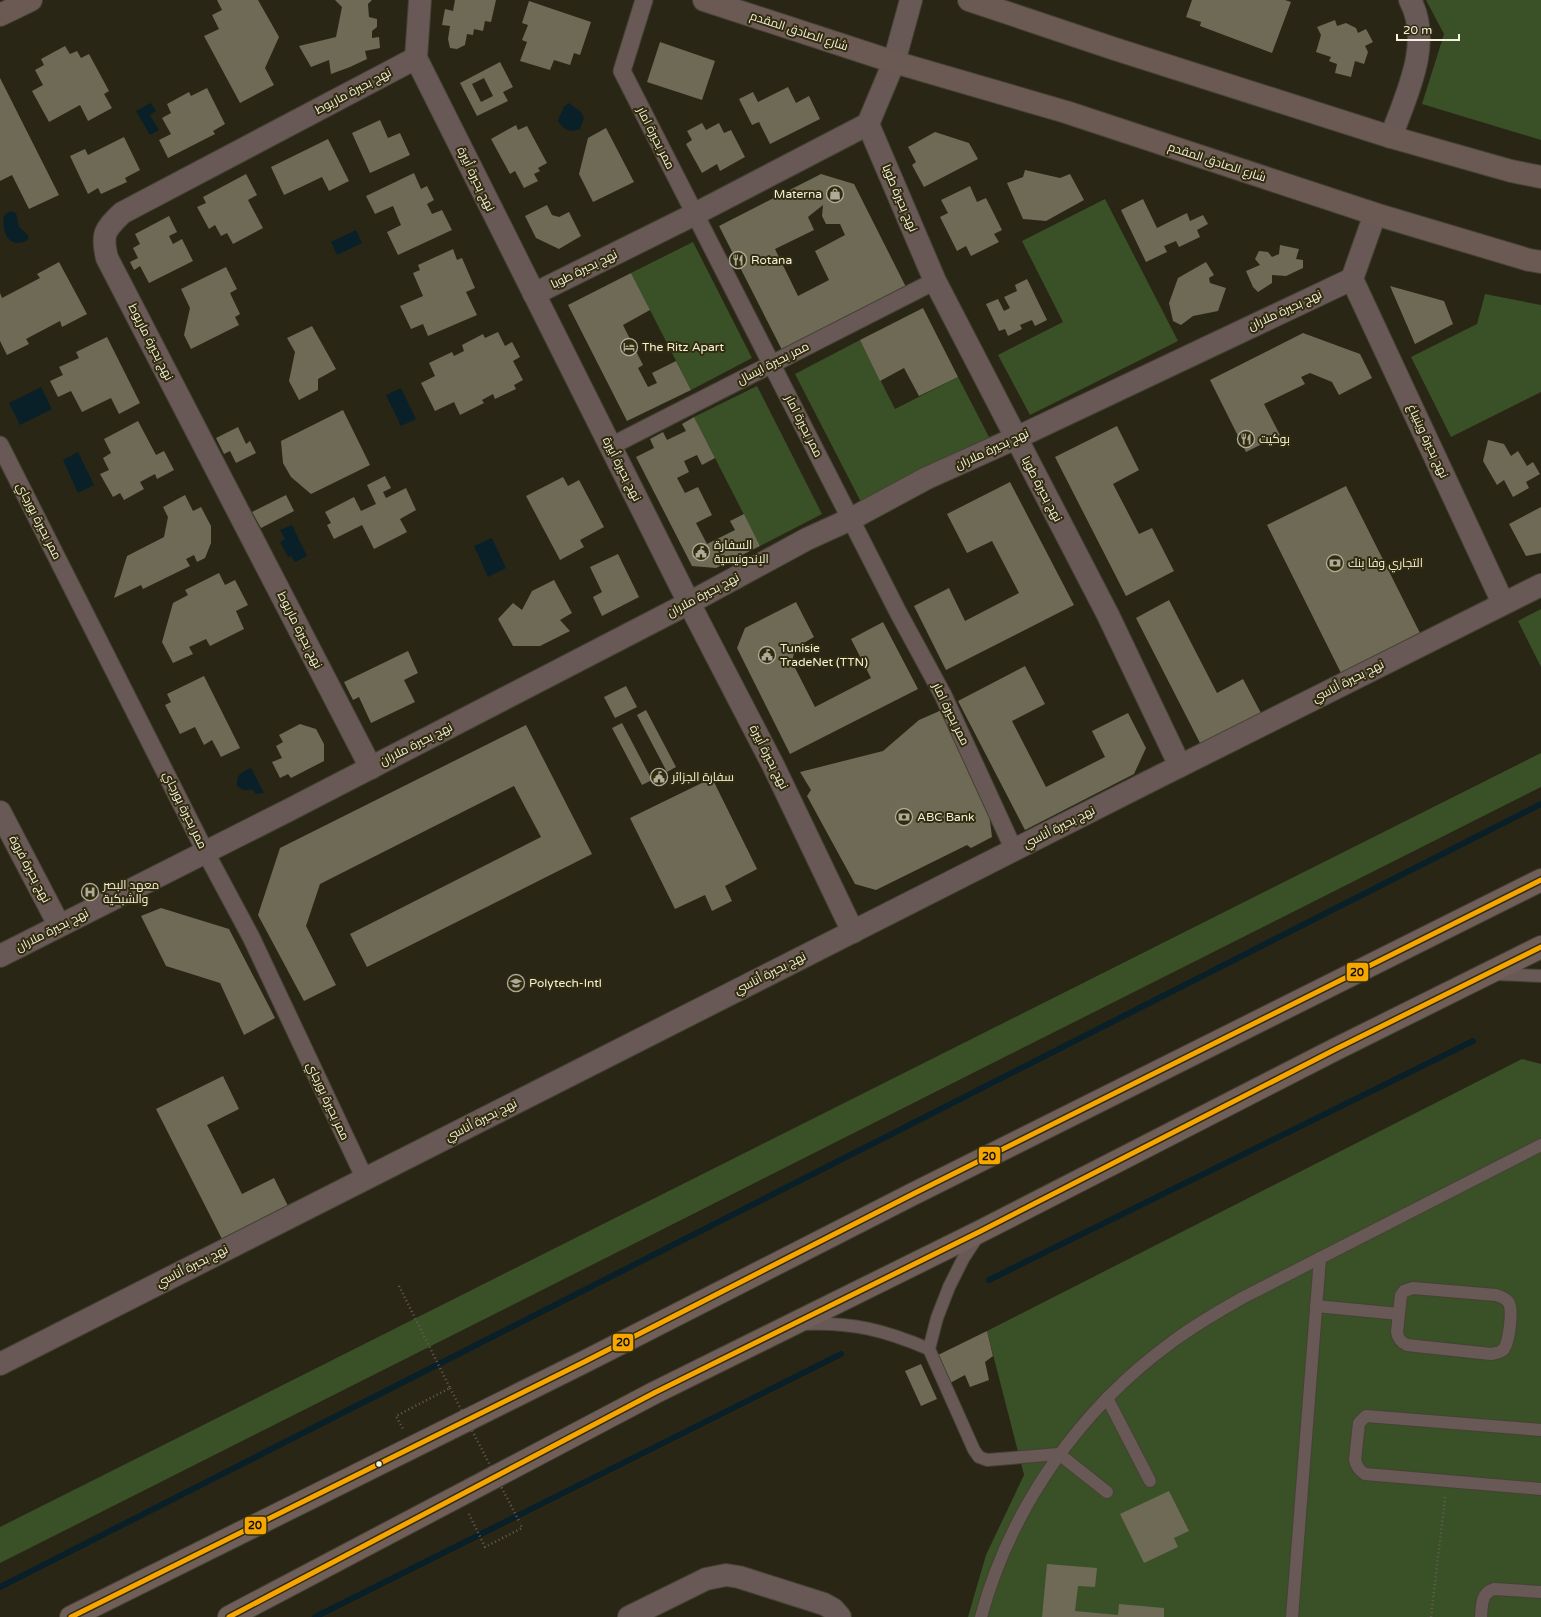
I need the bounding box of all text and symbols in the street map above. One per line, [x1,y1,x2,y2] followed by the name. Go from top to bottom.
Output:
[748,9,850,54] street label: شارع الصادق المقدم
[1397,16,1459,42] scale bar
[1403,23,1432,37] text: 20 m
[313,65,394,118] street label: نهج بحيرة ماريوط
[634,104,678,171] street label: ممر بحيرة امار
[1166,140,1268,185] street label: شارع الصادق المقدم
[453,144,499,214] street label: نهج بحيرة أبيرة
[879,162,921,234] street label: نهج بحيرة طوبا
[825,184,845,204] shop icon: Materna
[774,187,822,201] place label: Materna
[549,247,620,292] street label: نهج بحيرة طوبا
[728,250,748,270] restaurant icon: Rotana
[751,253,792,267] place label: Rotana
[1246,287,1324,334] street label: نهج بحيرة ملاران
[125,301,176,383] street label: نهج بحيرة ماريوط
[619,337,639,357] hotel icon: The Ritz Apart
[735,339,811,387] street label: ممر بحيرة ايسال
[642,340,724,354] place label: The Ritz Apart
[782,392,826,459] street label: ممر بحيرة امار
[1404,402,1451,481] street label: نهج بحيرة وينيباغ
[953,426,1031,473] street label: نهج بحيرة ملاران
[1236,429,1256,449] restaurant icon: بوكيت
[1259,432,1290,446] place label: بوكيت
[599,434,645,504] street label: نهج بحيرة أبيرة
[1018,454,1065,525] street label: نهج بحيرة طوبا
[11,480,64,563] street label: ممر بحيرة بورجاي
[714,538,769,566] place label: السفارة الإندونيسية
[691,542,711,562] public building icon: السفارة الإندونيسية
[1325,553,1345,573] bank icon: التجاري وفا بنك
[1348,556,1423,573] place label: التجاري وفا بنك
[665,570,742,621] street label: نهج بحيرة ملاران
[274,589,325,671] street label: نهج بحيرة ماريوط
[780,641,868,669] place label: Tunisie TradeNet (TTN)
[757,645,777,665] public building icon: Tunisie TradeNet (TTN)
[1309,656,1388,708] street label: نهج بحيرة أناسي
[929,680,972,748] street label: ممر بحيرة امار
[377,720,455,769] street label: نهج بحيرة ملاران
[746,722,792,792] street label: نهج بحيرة أبيرة
[649,767,669,787] public building icon: سفارة الجزائر
[157,769,210,852] street label: ممر بحيرة بورجاي
[671,770,734,784] place label: سفارة الجزائر
[1020,802,1099,854] street label: نهج بحيرة أناسي
[894,807,914,827] bank icon: ABC Bank
[917,810,975,824] place label: ABC Bank
[6,833,54,905] street label: نهج بحيرة فروة
[102,878,159,906] place label: معهد البصر والشبكية
[80,882,100,902] hospital icon: معهد البصر والشبكية
[13,906,91,955] street label: نهج بحيرة ملاران
[731,948,810,1000] street label: نهج بحيرة أناسي
[1346,962,1369,982] line badge: 20
[1350,966,1364,979] text: 20
[506,973,526,993] school or university icon: Polytech-Intl
[529,976,602,990] place label: Polytech-Intl
[301,1060,352,1144] street label: ممر بحيرة بورجاي
[442,1095,521,1147] street label: نهج بحيرة أناسي
[978,1146,1001,1165] line badge: 20
[982,1150,996,1163] text: 20
[153,1241,232,1293] street label: نهج بحيرة أناسي
[612,1333,634,1352] line badge: 20
[616,1336,630,1349] text: 20
[374,1459,384,1469] unlabelled marker
[244,1516,267,1535] line badge: 20
[248,1519,262,1532] text: 20

